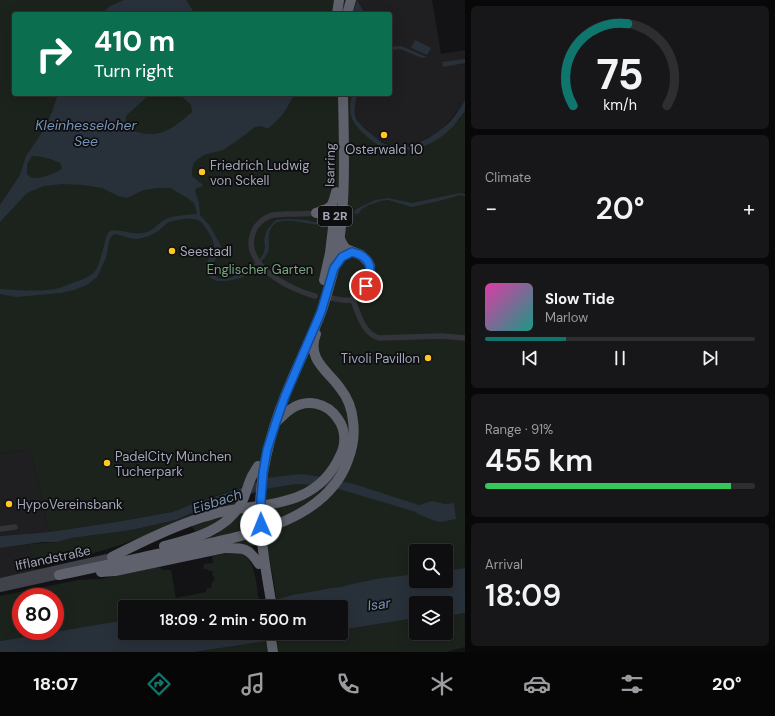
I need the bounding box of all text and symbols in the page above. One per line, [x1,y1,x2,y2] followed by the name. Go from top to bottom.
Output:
[94,23,175,60] text: 410 m
[28,28,80,80] icon: right
[596,47,644,101] text: 75
[94,59,174,83] text: Turn right
[603,95,637,113] text: km/h
[35,116,137,150] water label: Kleinhesseloher See
[379,130,389,140] marker: Osterwald 10
[345,141,423,158] place label: Osterwald 10
[321,143,339,187] street label: Isarring
[210,157,309,189] place label: Friedrich Ludwig von Sckell
[197,167,207,177] marker: Friedrich Ludwig von Sckell
[485,169,531,186] text: Climate
[596,189,644,228] text: 20°
[485,194,497,223] text: −
[743,194,755,223] text: +
[318,206,352,226] road number: B 2R
[180,243,232,260] place label: Seestadl
[167,246,177,256] marker: Seestadl
[207,261,313,278] park label: Englischer Garten
[349,269,383,303] pin
[355,275,377,297] icon: arrive
[545,289,615,309] text: Slow Tide
[545,309,588,326] text: Marlow
[519,347,541,369] icon: previous
[609,347,631,369] icon: pause
[699,347,721,369] icon: next
[341,350,420,367] place label: Tivoli Pavillon
[423,353,433,363] marker: Tivoli Pavillon
[485,421,553,438] text: Range · 91%
[485,441,593,480] text: 455 km
[115,448,232,480] place label: PadelCity München Tucherpark
[102,458,112,468] marker: PadelCity München Tucherpark
[190,485,244,517] water label: Eisbach
[17,496,123,513] place label: HypoVereinsbank
[4,499,14,509] marker: HypoVereinsbank
[240,504,282,546] position arrow
[14,542,92,574] street label: Ifflandstraße
[409,544,453,640] map controls
[409,544,453,588] button: search
[485,556,523,573] text: Arrival
[485,576,561,615] text: 18:09
[12,588,64,640] speed limit sign: 80
[366,593,393,615] water label: Isar
[409,596,453,640] button: layers
[160,610,306,630] text: 18:09 · 2 min · 500 m
[145,670,173,698] icon: directions
[239,670,267,698] icon: music
[334,670,362,698] icon: phone
[428,670,456,698] icon: climate
[523,670,551,698] icon: car
[618,670,646,698] icon: filters
[33,672,78,696] text: 18:07
[712,672,742,696] text: 20°

